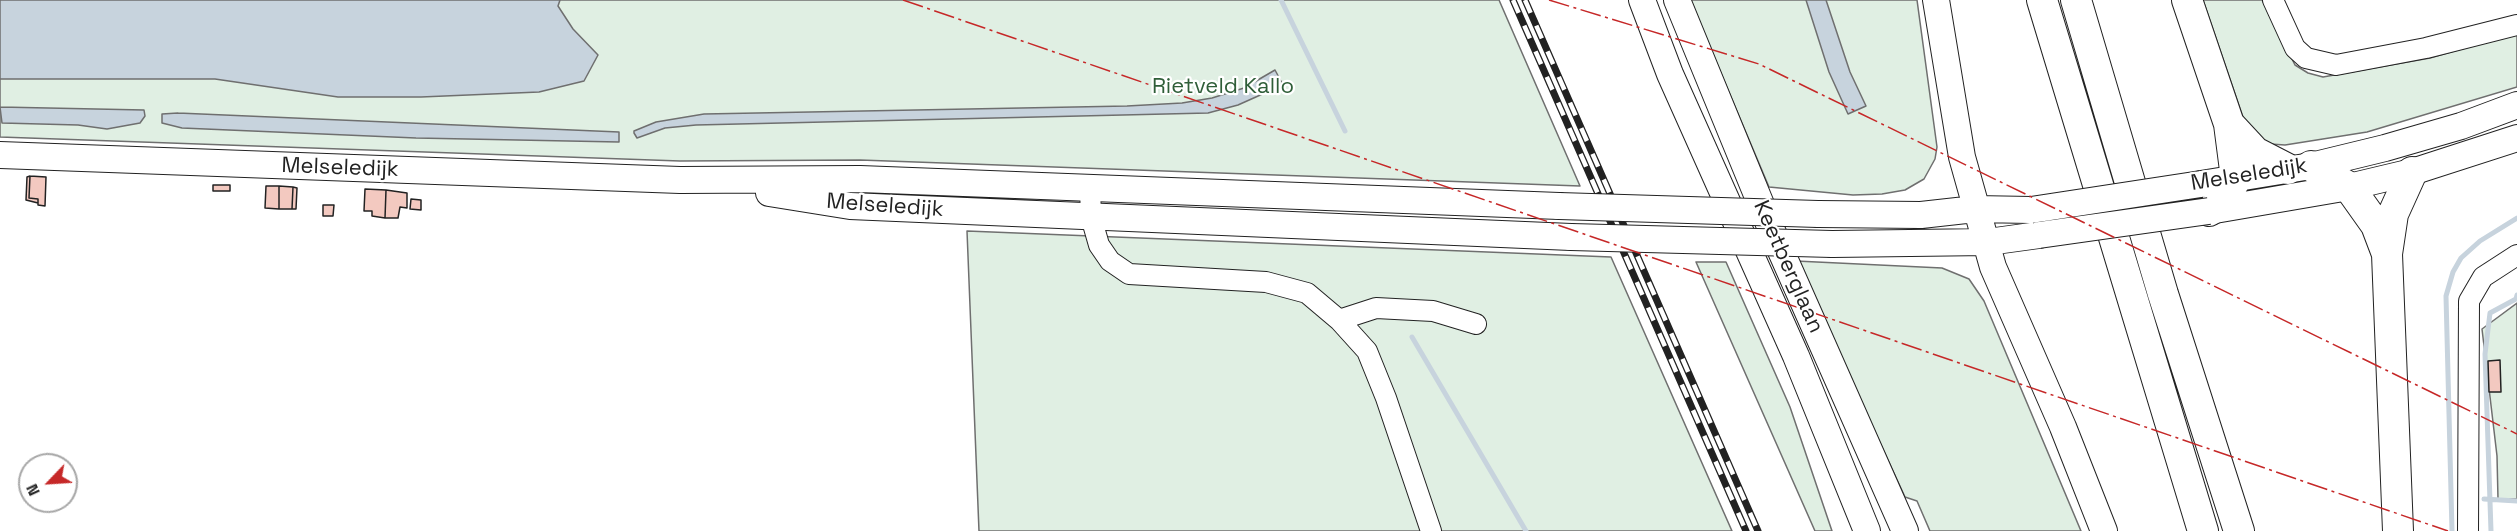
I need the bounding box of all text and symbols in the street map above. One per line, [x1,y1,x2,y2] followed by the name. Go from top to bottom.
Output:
[1152,74,1294,100] park label: Rietveld Kallo
[281,153,399,183] street label: Melseledijk
[2189,153,2309,197] street label: Melseledijk
[826,189,944,223] street label: Melseledijk
[1747,197,1829,337] street label: Keetberglaan
[18,453,78,513] north arrow
[21,481,45,499] text: N

